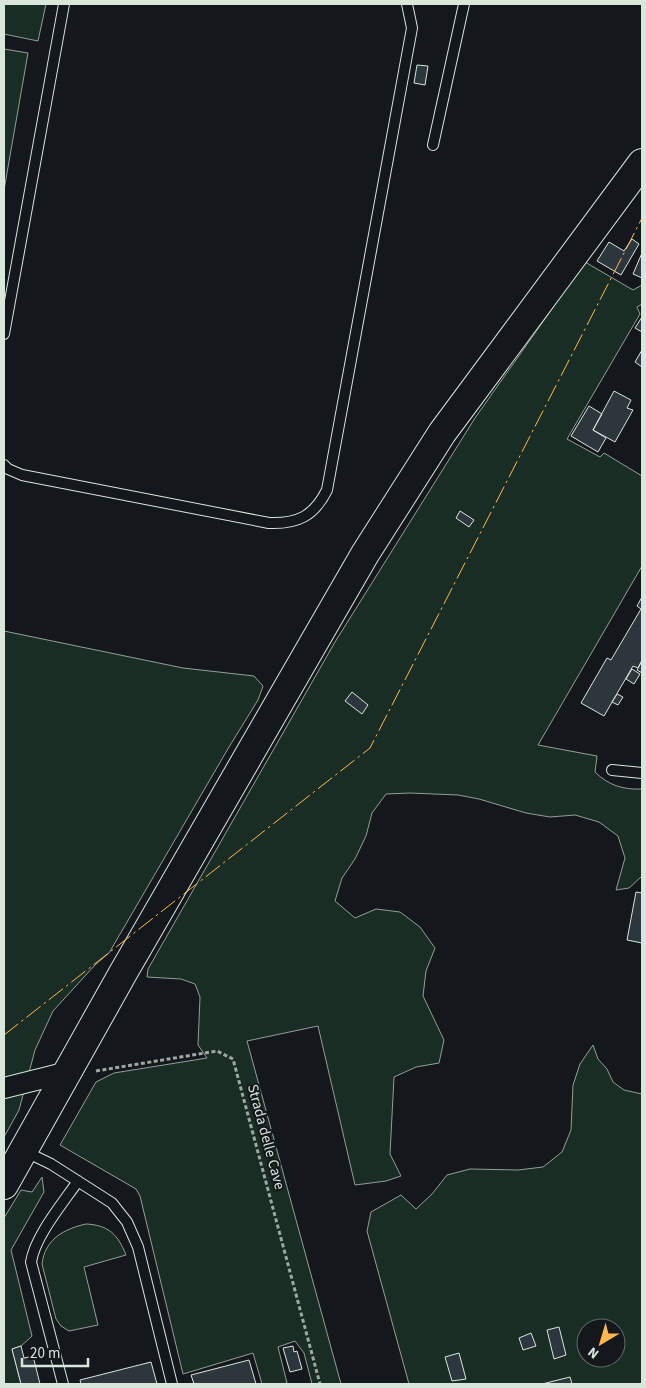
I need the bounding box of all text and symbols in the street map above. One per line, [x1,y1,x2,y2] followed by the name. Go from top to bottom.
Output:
[242,1082,290,1192] street label: Strada delle Cave
[576,1318,626,1368] north arrow
[22,1336,89,1368] scale bar
[584,1342,603,1363] text: N
[30,1343,60,1364] text: 20 m

